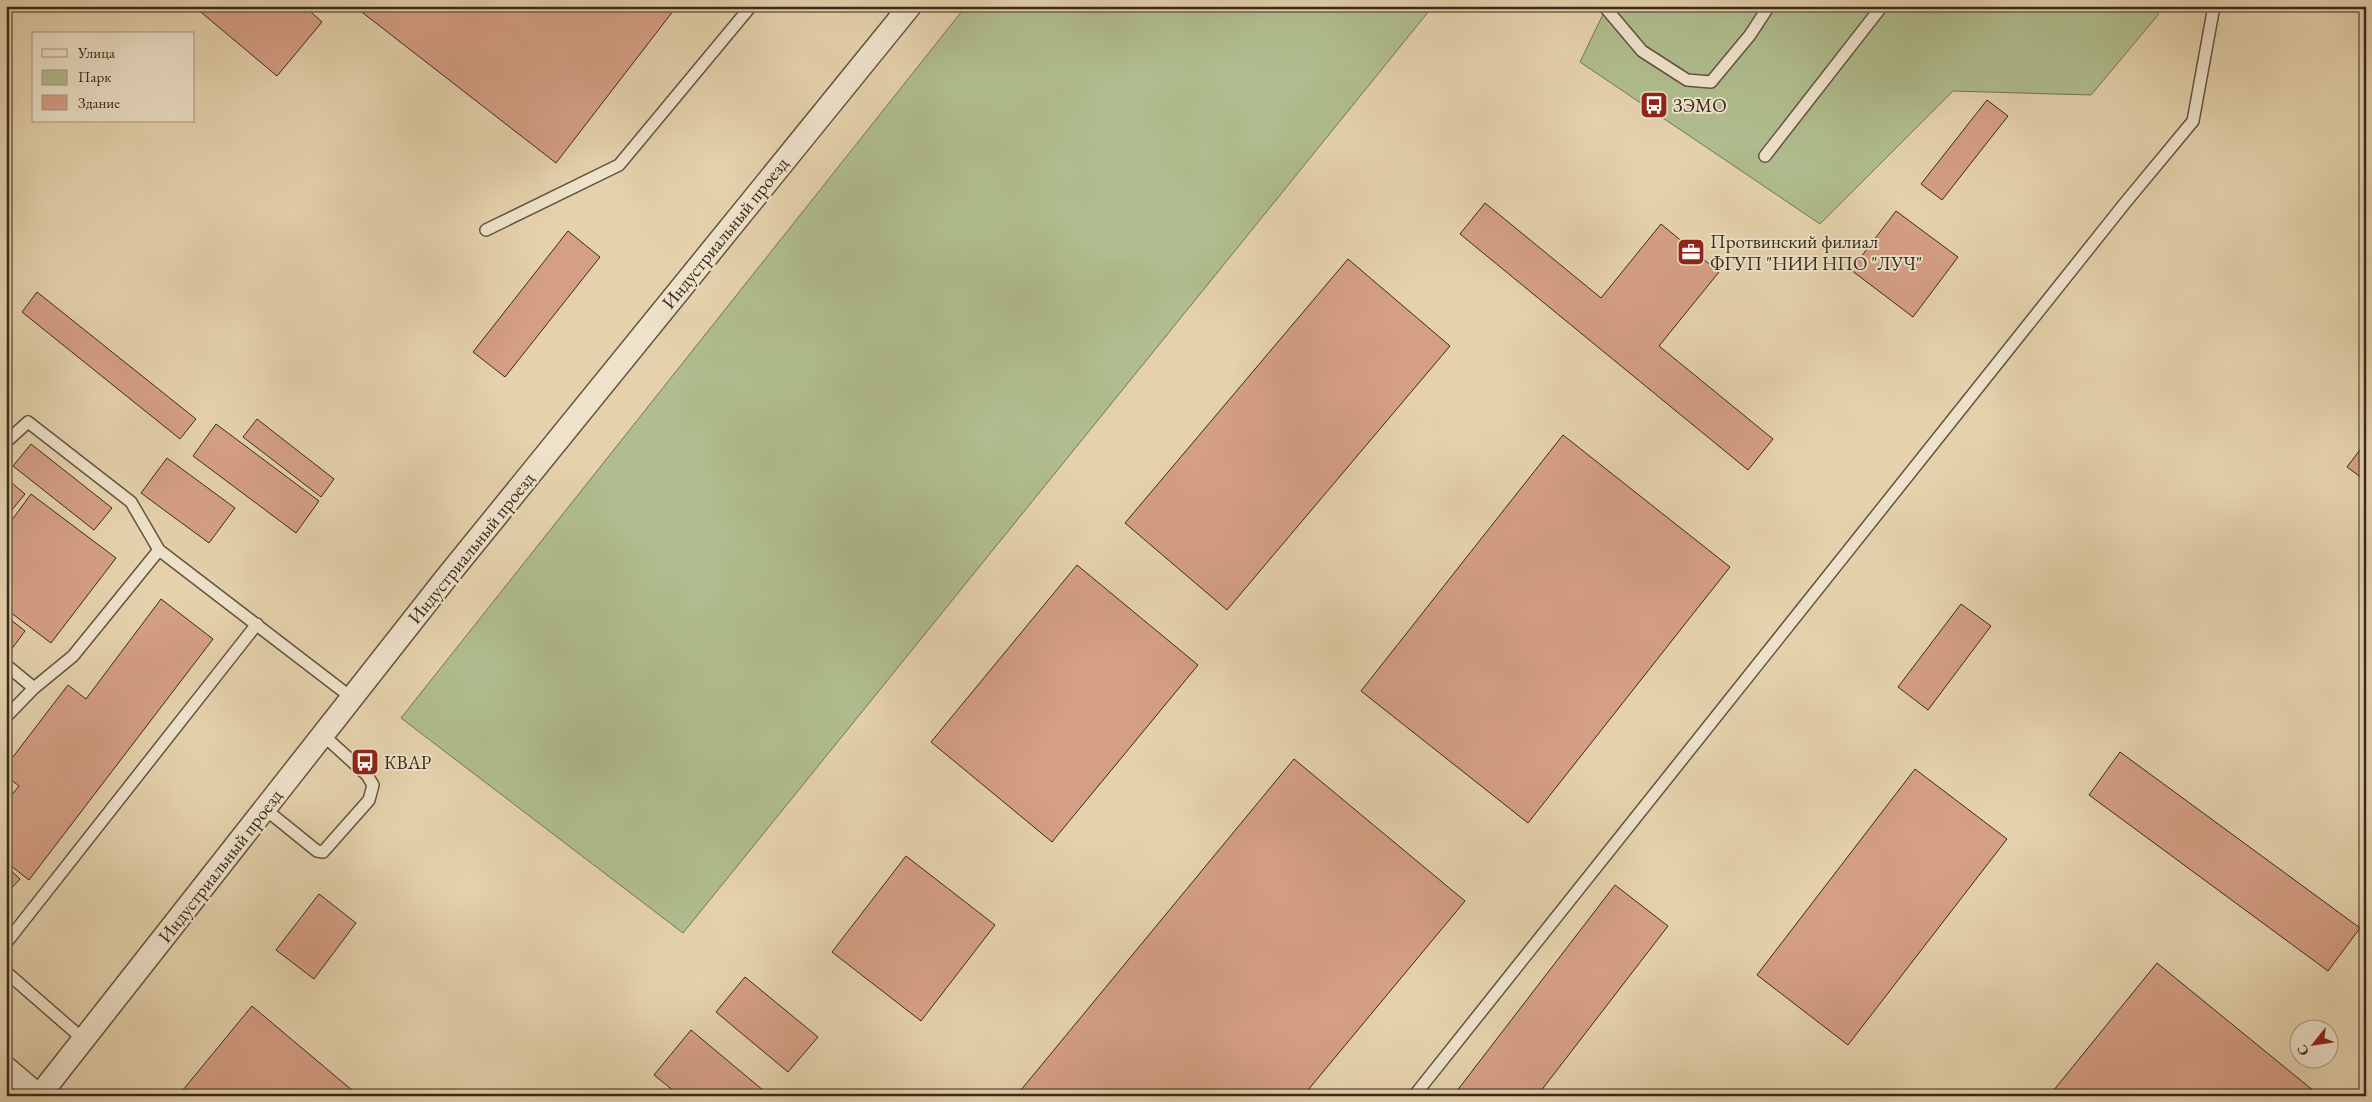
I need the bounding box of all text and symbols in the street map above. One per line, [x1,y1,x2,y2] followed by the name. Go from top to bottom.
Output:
[32,32,195,122] legend
[77,43,115,62] text: Улица
[78,67,111,86] text: Парк
[1639,90,1669,120] bus stop icon: ЗЭМО
[78,93,120,112] text: Здание
[1673,93,1727,118] place label: ЗЭМО
[656,152,794,314] street label: Индустриальный проезд
[1710,229,1922,276] place label: Протвинский филиал ФГУП "НИИ НПО "ЛУЧ"
[1676,237,1706,267] office icon: Протвинский филиал ФГУП "НИИ НПО "ЛУЧ"
[402,467,540,629] street label: Индустриальный проезд
[350,747,380,777] bus stop icon: КВАР
[384,750,432,775] place label: КВАР
[152,784,288,948] street label: Индустриальный проезд
[2290,1020,2340,1070] north arrow
[2292,1042,2313,1059] text: С

